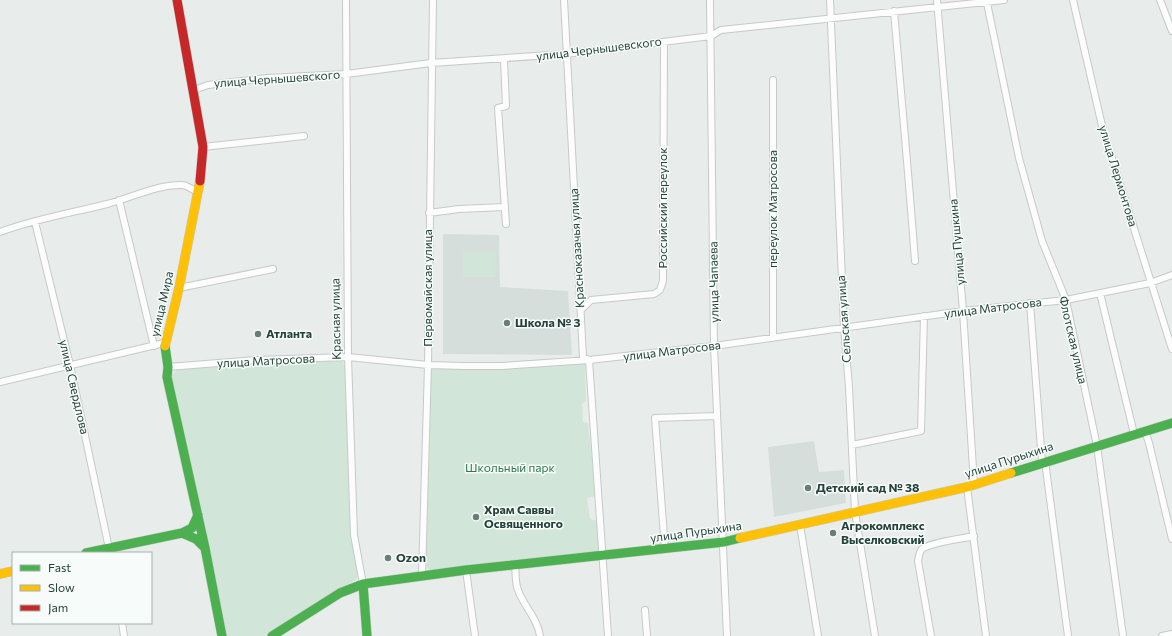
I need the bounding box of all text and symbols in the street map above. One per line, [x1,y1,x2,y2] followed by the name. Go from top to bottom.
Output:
[535,33,662,63] street label: улица Чернышевского
[213,67,340,89] street label: улица Чернышевского
[1097,123,1141,228] street label: улица Лермонтова
[655,147,669,269] street label: Российский переулок
[765,150,779,268] street label: переулок Матросова
[566,188,586,308] street label: Красноказачья улица
[945,198,967,286] street label: улица Пушкина
[420,229,434,347] street label: Первомайская улица
[705,241,721,323] street label: улица Чапаева
[147,270,175,338] street label: улица Мира
[833,275,853,363] street label: Сельская улица
[327,278,343,360] street label: Красная улица
[943,294,1042,320] street label: улица Матросова
[1057,294,1091,385] street label: Флотская улица
[515,315,581,329] place label: Школа № 3
[502,318,512,328] marker: Школа № 3
[266,326,312,340] place label: Атланта
[253,329,263,339] marker: Атланта
[622,337,721,363] street label: улица Матросова
[57,338,93,436] street label: улица Свердлова
[217,350,315,370] street label: улица Матросова
[963,438,1055,480] street label: улица Пурыхина
[465,460,556,474] park label: Школьный парк
[816,480,919,494] place label: Детский сад № 38
[803,483,813,493] marker: Детский сад № 38
[484,502,563,530] place label: Храм Саввы Освященного
[471,512,481,522] marker: Храм Саввы Освященного
[649,518,743,544] street label: улица Пурыхина
[841,518,925,546] place label: Агрокомплекс Выселковский
[828,528,838,538] marker: Агрокомплекс Выселковский
[396,550,426,564] place label: Ozon
[12,552,152,624] legend
[383,553,393,563] marker: Ozon
[48,560,71,574] text: Fast
[48,580,75,594] text: Slow
[48,600,68,615] text: Jam

